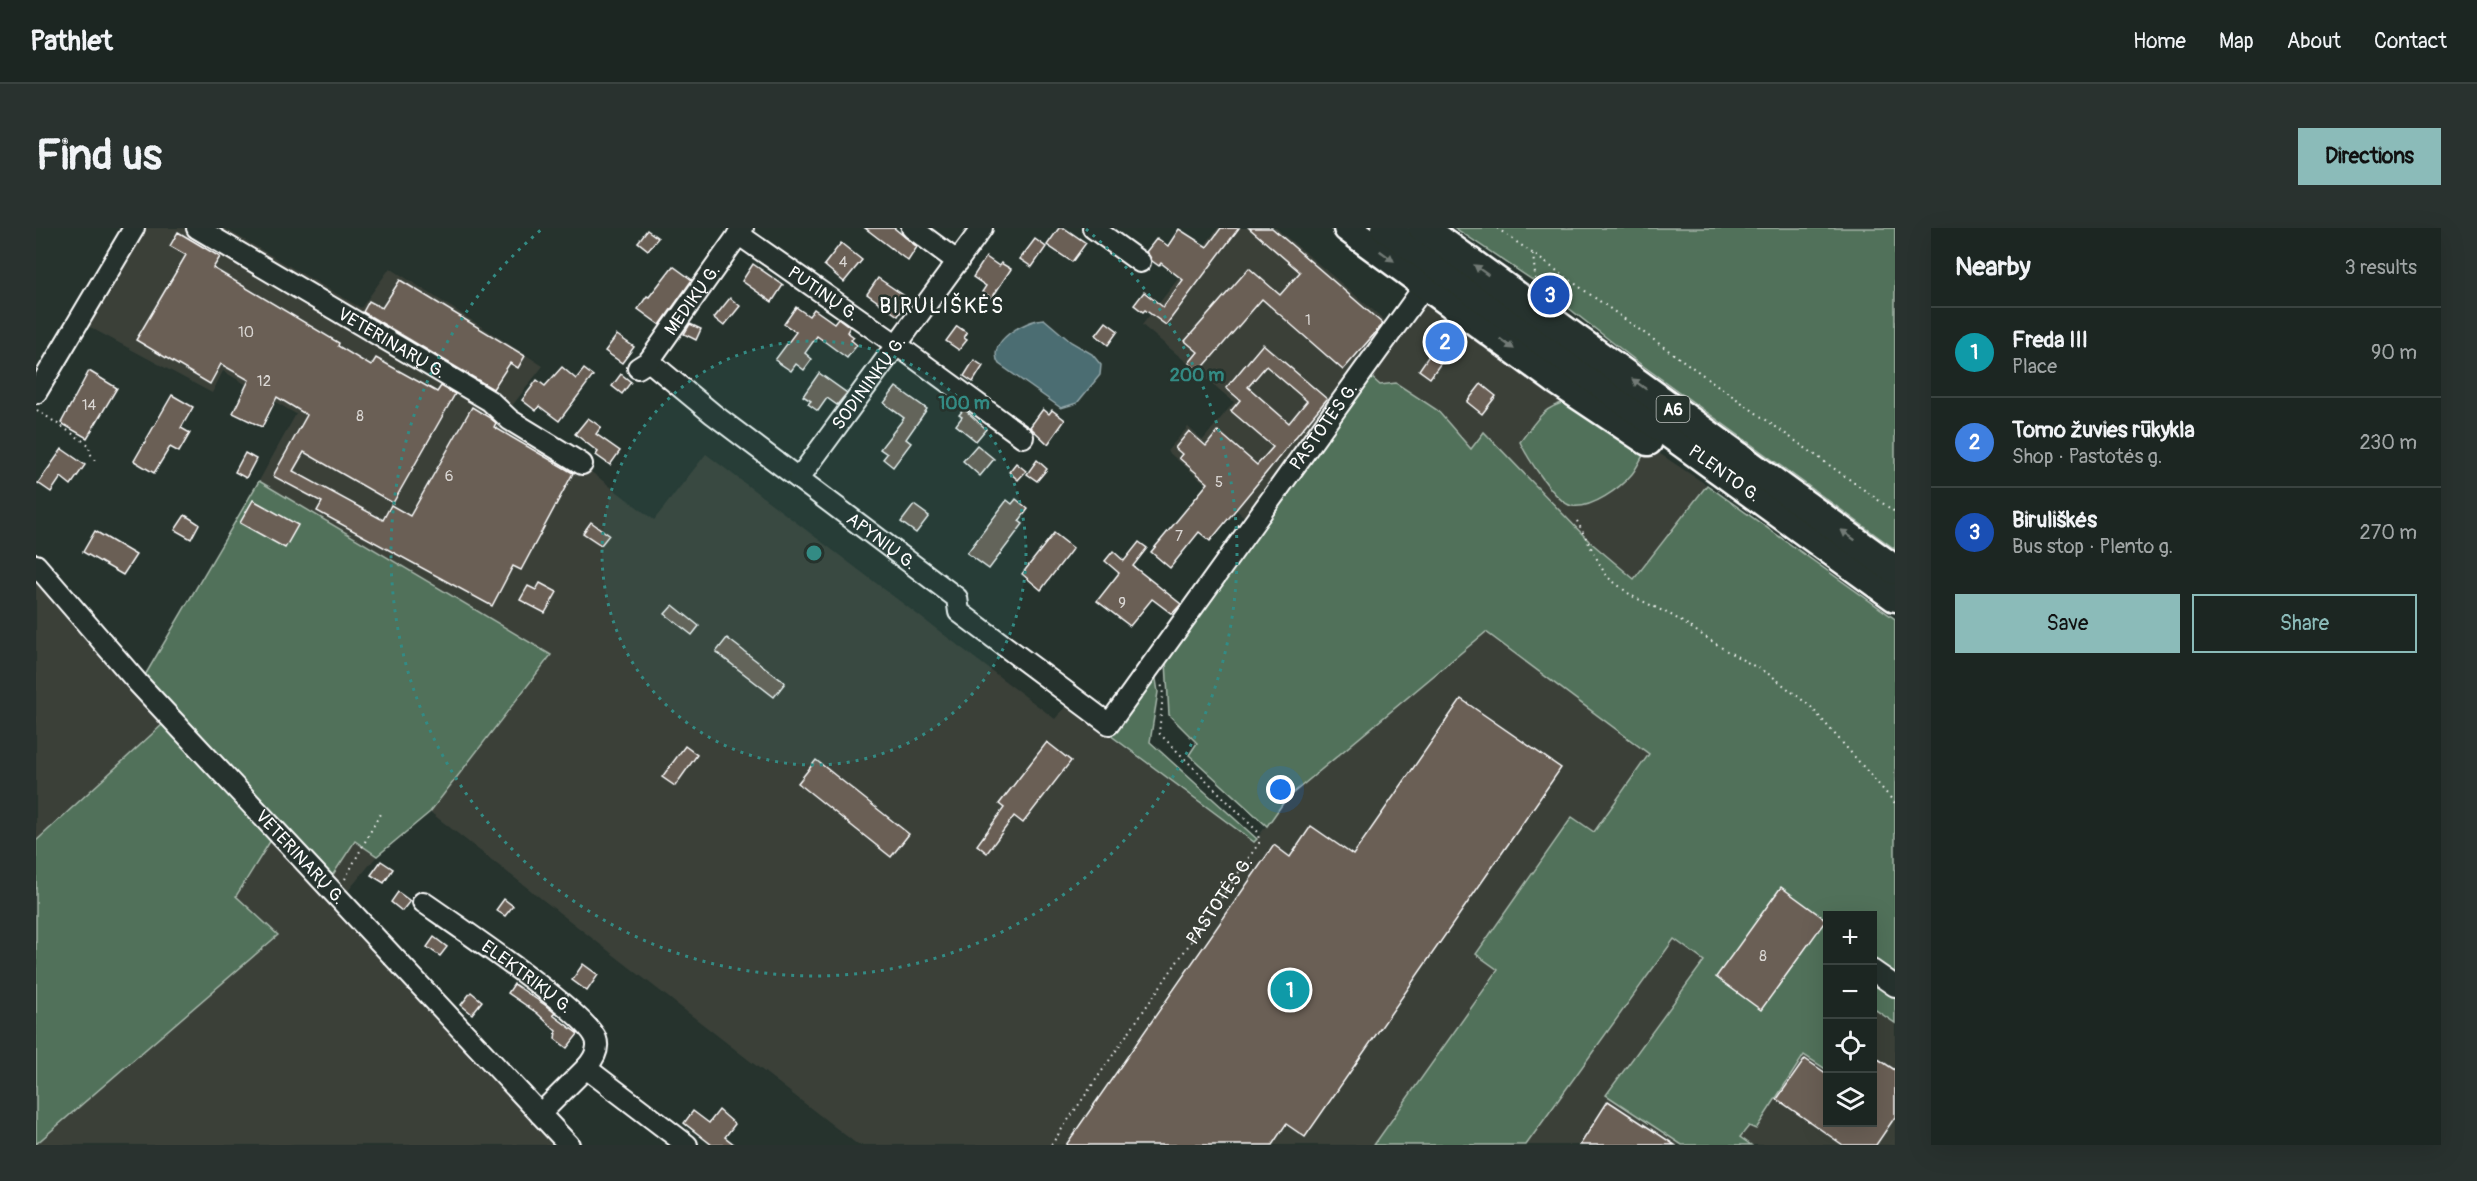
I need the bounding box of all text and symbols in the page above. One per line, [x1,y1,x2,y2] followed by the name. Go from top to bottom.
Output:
[30,24,113,59] text: Pathlet
[2133,28,2186,55] text: Home
[2219,28,2254,55] text: Map
[2287,28,2341,55] text: About
[2374,28,2447,55] text: Contact
[2298,128,2441,185] button: Directions
[36,130,162,182] text: Find us
[1378,250,1394,262] one-way arrow
[1955,251,2031,283] text: Nearby
[839,253,848,272] house number: 4
[2345,255,2417,280] text: 3 results
[660,260,726,340] street label: MEDIKŲ G.
[783,261,863,327] street label: PUTINŲ G.
[1473,264,1488,276] one-way arrow
[1530,272,1570,318] pin: 3
[879,292,1005,320] district label: BIRULIŠKĖS
[333,303,449,384] street label: VETERINARŲ G.
[1305,311,1311,330] house number: 1
[1426,320,1464,364] pin: 2
[238,323,254,342] house number: 10
[2012,326,2088,354] text: Freda III
[827,332,911,435] street label: SODININKŲ G.
[1499,337,1514,349] one-way arrow
[1971,340,1978,365] text: 1
[2371,340,2417,365] text: 90 m
[2012,354,2057,379] text: Place
[1170,364,1224,387] text: 200 m
[257,372,271,391] house number: 12
[1285,378,1363,475] street label: PASTOTĖS G.
[1631,378,1647,390] one-way arrow
[938,392,990,415] text: 100 m
[82,396,97,415] house number: 14
[1656,396,1690,422] road number: A6
[356,407,364,426] house number: 8
[2012,416,2195,444] text: Tomo žuvies rūkykla
[1969,430,1980,455] text: 2
[2360,430,2417,455] text: 230 m
[1684,440,1765,507] street label: PLENTO G.
[2012,444,2162,469] text: Shop · Pastotės g.
[445,467,453,486] house number: 6
[1215,473,1223,492] house number: 5
[2012,506,2097,534] text: Biruliškės
[842,508,921,575] street label: APYNIŲ G.
[1969,520,1980,545] text: 3
[2359,520,2417,545] text: 270 m
[1175,527,1183,546] house number: 7
[1840,529,1856,541] one-way arrow
[2012,534,2173,559] text: Bus stop · Plento g.
[804,543,824,563] centre of rings
[1118,594,1126,613] house number: 9
[1955,594,2180,653] button: Save
[2192,594,2417,653] button: Share
[1266,775,1295,804] your location
[250,805,350,910] street label: VETERINARŲ G.
[1181,852,1258,949] street label: PASTOTĖS G.
[1823,911,1877,1127] map controls
[1823,911,1877,965] button: +
[477,935,577,1019] street label: ELEKTRIKŲ G.
[1759,947,1767,966] house number: 8
[1823,965,1877,1019] button: −
[1270,968,1310,1012] pin: 1
[1823,1019,1877,1073] button: locate
[1823,1073,1877,1127] button: layers

